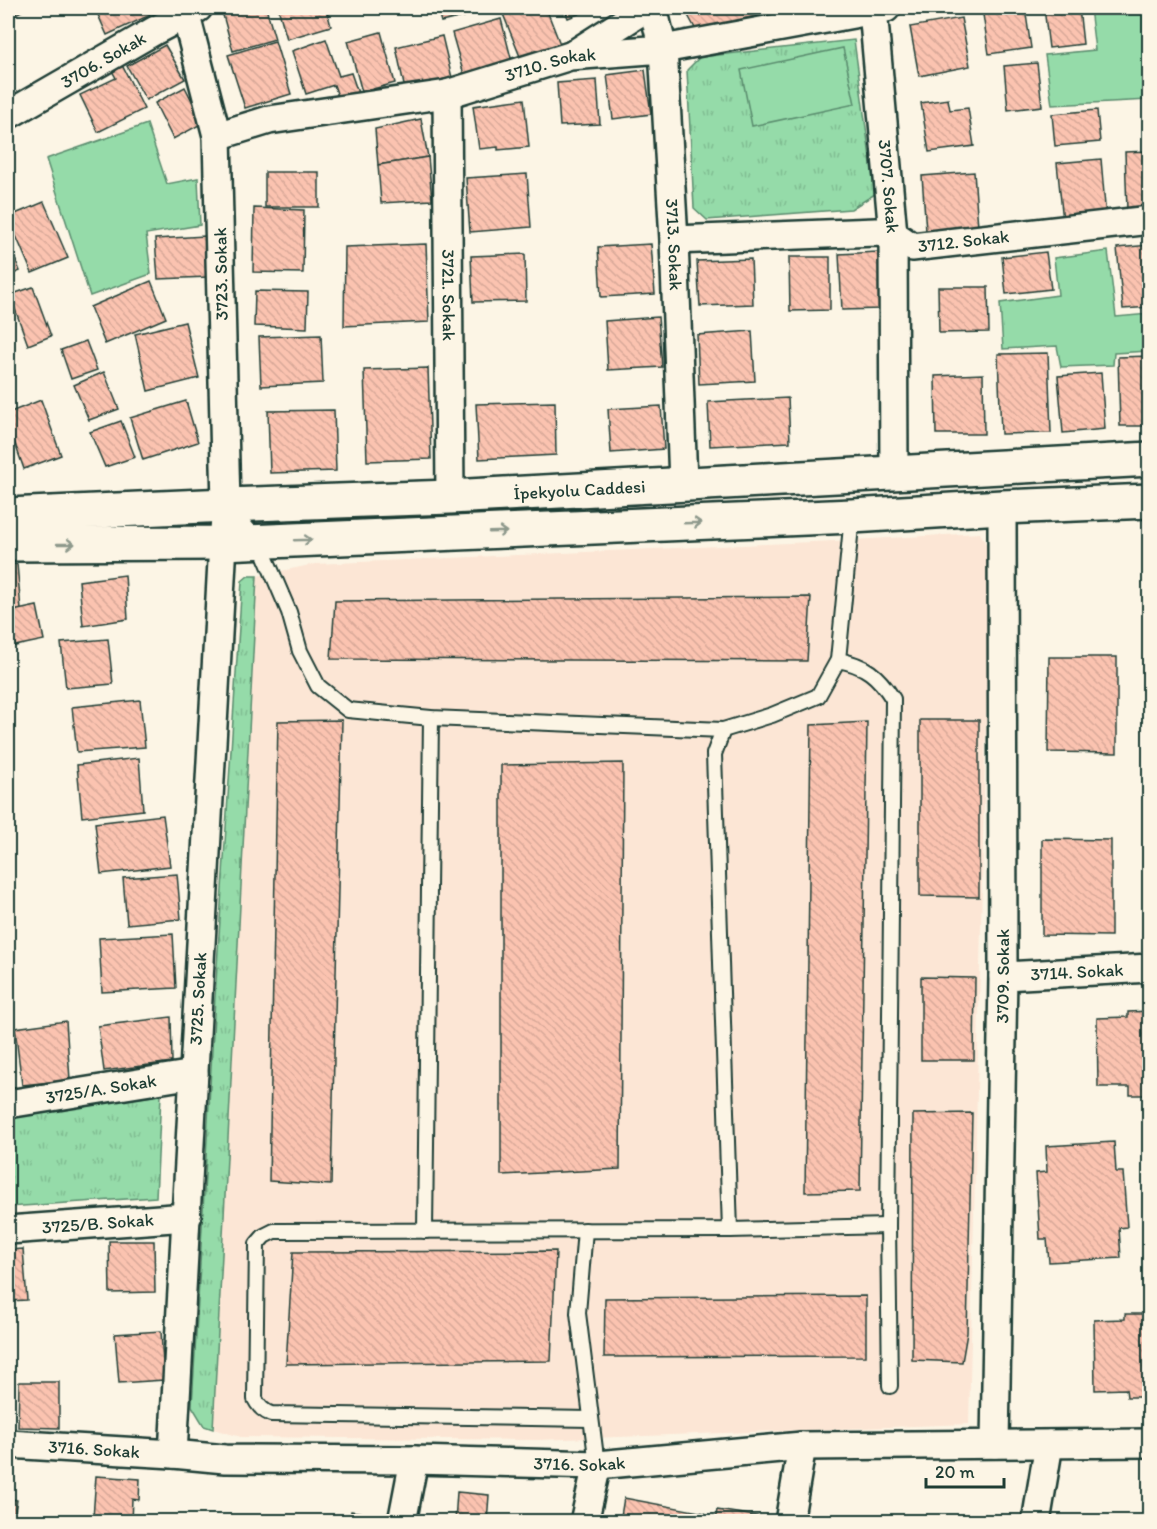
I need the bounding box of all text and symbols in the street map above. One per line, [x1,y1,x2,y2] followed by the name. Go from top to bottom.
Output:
[57,27,150,93] street label: 3706. Sokak
[502,43,596,87] street label: 3710. Sokak
[874,139,904,234] street label: 3707. Sokak
[661,198,687,291] street label: 3713. Sokak
[917,225,1010,257] street label: 3712. Sokak
[209,227,233,321] street label: 3723. Sokak
[437,249,460,341] street label: 3721. Sokak
[513,475,646,505] street label: İpekyolu Caddesi
[682,518,702,529] one-way arrow
[487,526,507,537] one-way arrow
[292,535,312,546] one-way arrow
[55,538,75,550] one-way arrow
[991,929,1014,1023] street label: 3709. Sokak
[184,952,212,1046] street label: 3725. Sokak
[1030,958,1124,985] street label: 3714. Sokak
[44,1069,158,1109] street label: 3725/A. Sokak
[41,1208,154,1239] street label: 3725/B. Sokak
[47,1435,140,1463] street label: 3716. Sokak
[533,1451,626,1476] street label: 3716. Sokak
[926,1451,1004,1489] scale bar
[935,1461,975,1483] text: 20 m

